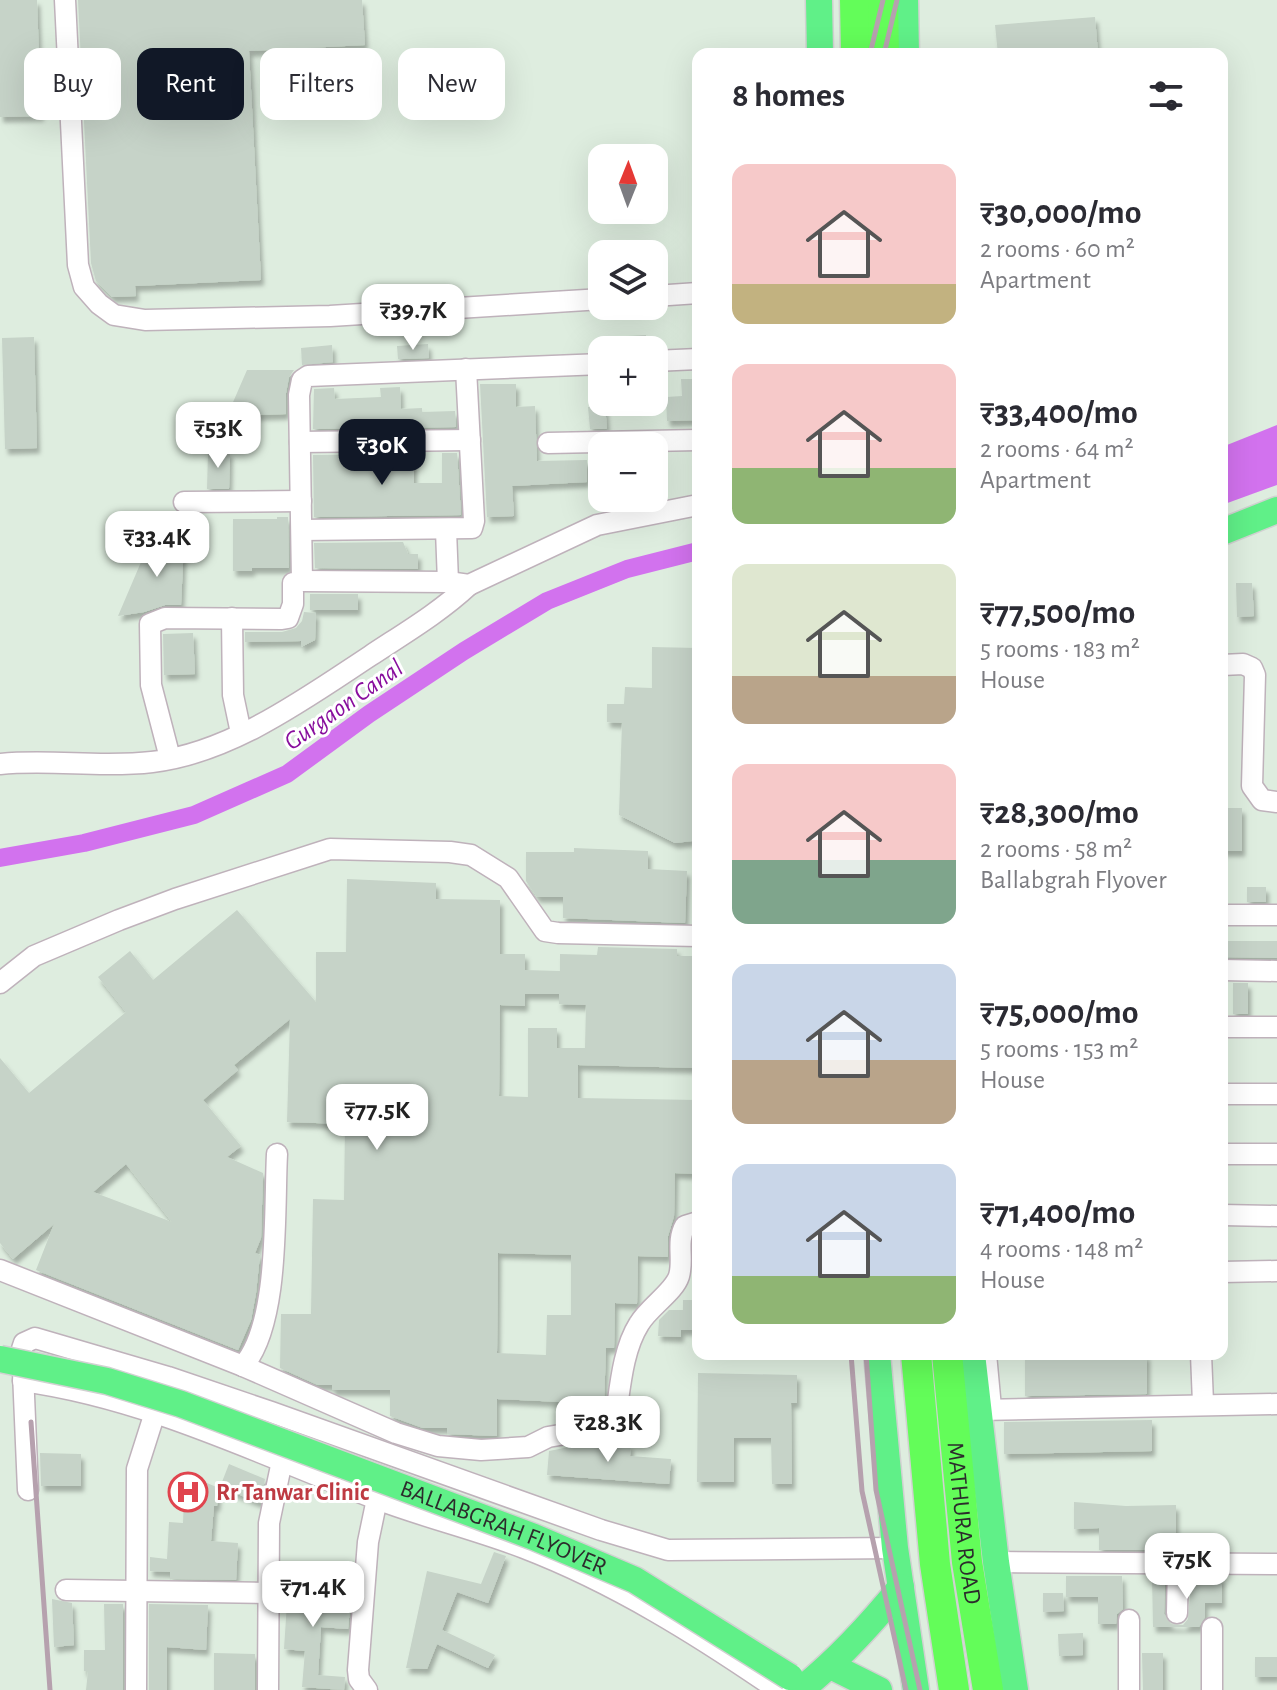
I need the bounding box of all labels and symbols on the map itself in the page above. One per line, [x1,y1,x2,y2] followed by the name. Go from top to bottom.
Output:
[588,144,668,224] north arrow
[348,284,478,352] pin: ₹39.7K
[171,402,265,470] pin: ₹53K
[335,419,429,487] pin: ₹30K
[92,511,222,579] pin: ₹33.4K
[279,654,408,755] water label: Gurgaon Canal
[312,1084,442,1152] pin: ₹77.5K
[543,1396,673,1464] pin: ₹28.3K
[943,1441,985,1606] street label: MATHURA ROAD
[167,1471,209,1513] hospital icon: Rr Tanwar Clinic
[397,1477,610,1580] street label: BALLABGRAH FLYOVER
[216,1481,369,1505] place label: Rr Tanwar Clinic
[1140,1533,1234,1601] pin: ₹75K
[248,1561,378,1629] pin: ₹71.4K

